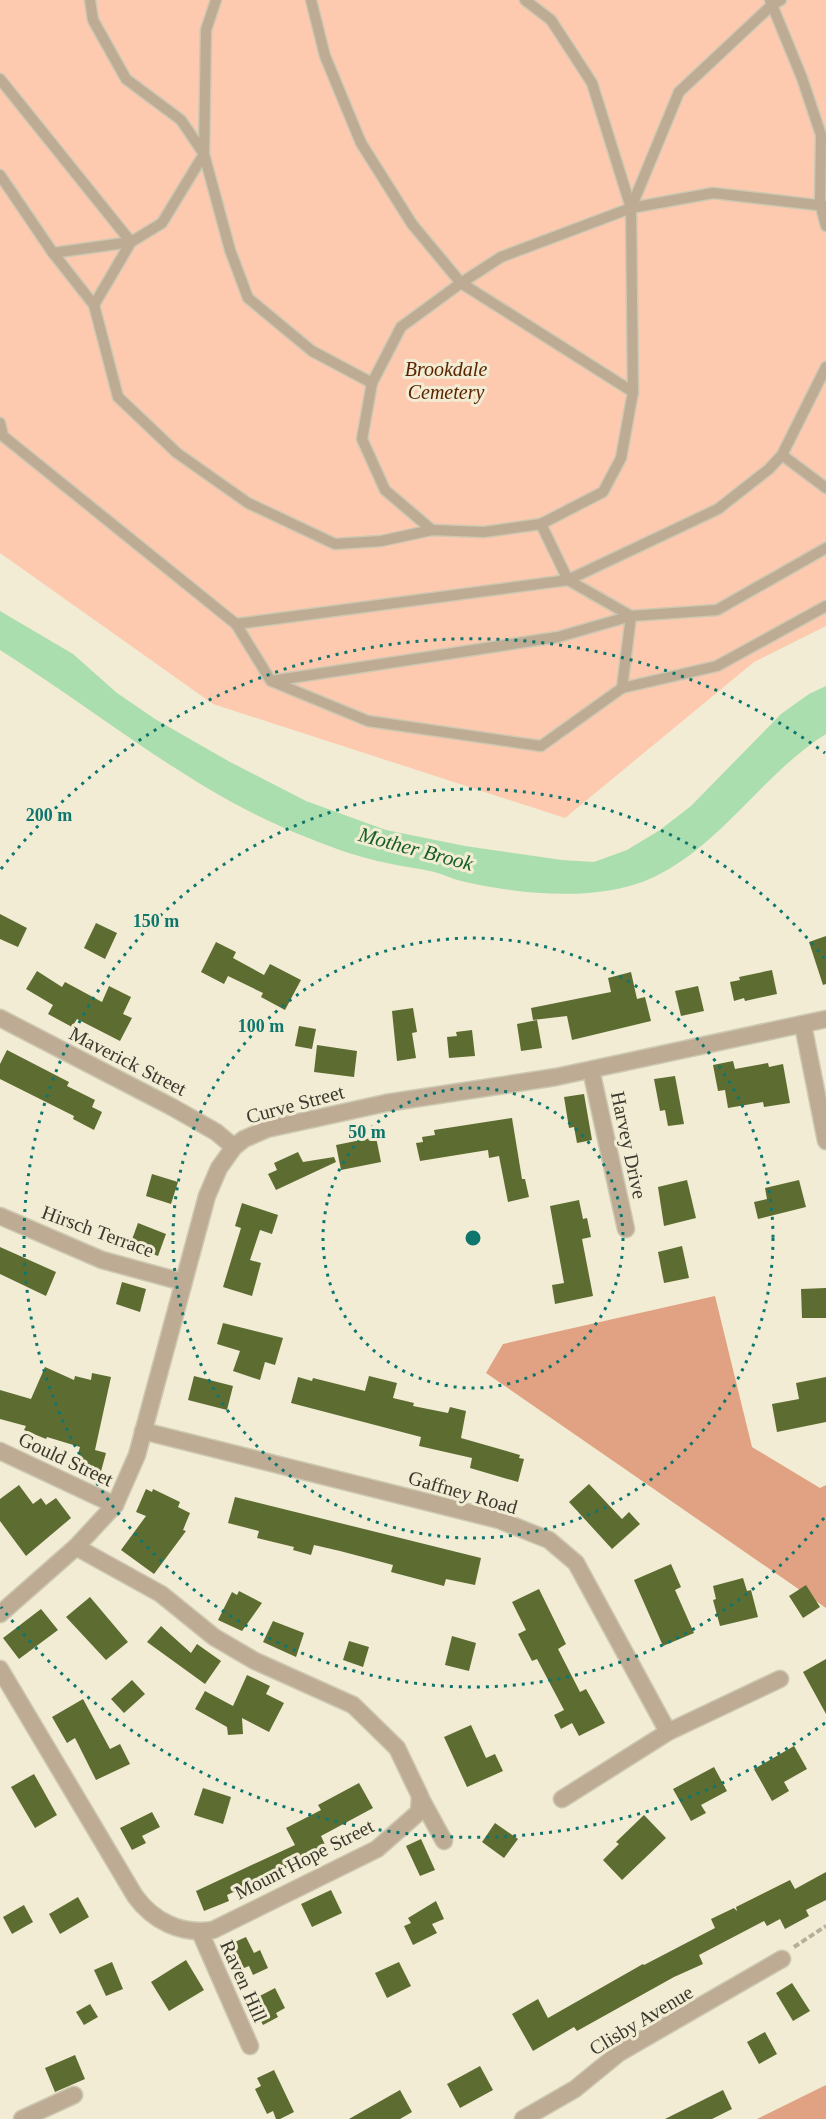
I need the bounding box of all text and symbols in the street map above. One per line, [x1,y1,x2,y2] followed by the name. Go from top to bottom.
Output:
[405,358,487,404] park label: Brookdale Cemetery
[26,805,72,825] text: 200 m
[355,822,477,876] water label: Mother Brook
[133,911,179,931] text: 150 m
[238,1016,284,1036] text: 100 m
[66,1022,191,1100] street label: Maverick Street
[244,1080,347,1128] street label: Curve Street
[606,1089,651,1201] street label: Harvey Drive
[348,1122,386,1142] text: 50 m
[39,1201,157,1261] street label: Hirsch Terrace
[463,1228,483,1248] centre of rings
[15,1428,117,1491] street label: Gould Street
[406,1466,520,1519] street label: Gaffney Road
[231,1814,378,1904] street label: Mount Hope Street
[216,1937,272,2026] street label: Raven Hill
[585,1980,697,2060] street label: Clisby Avenue

